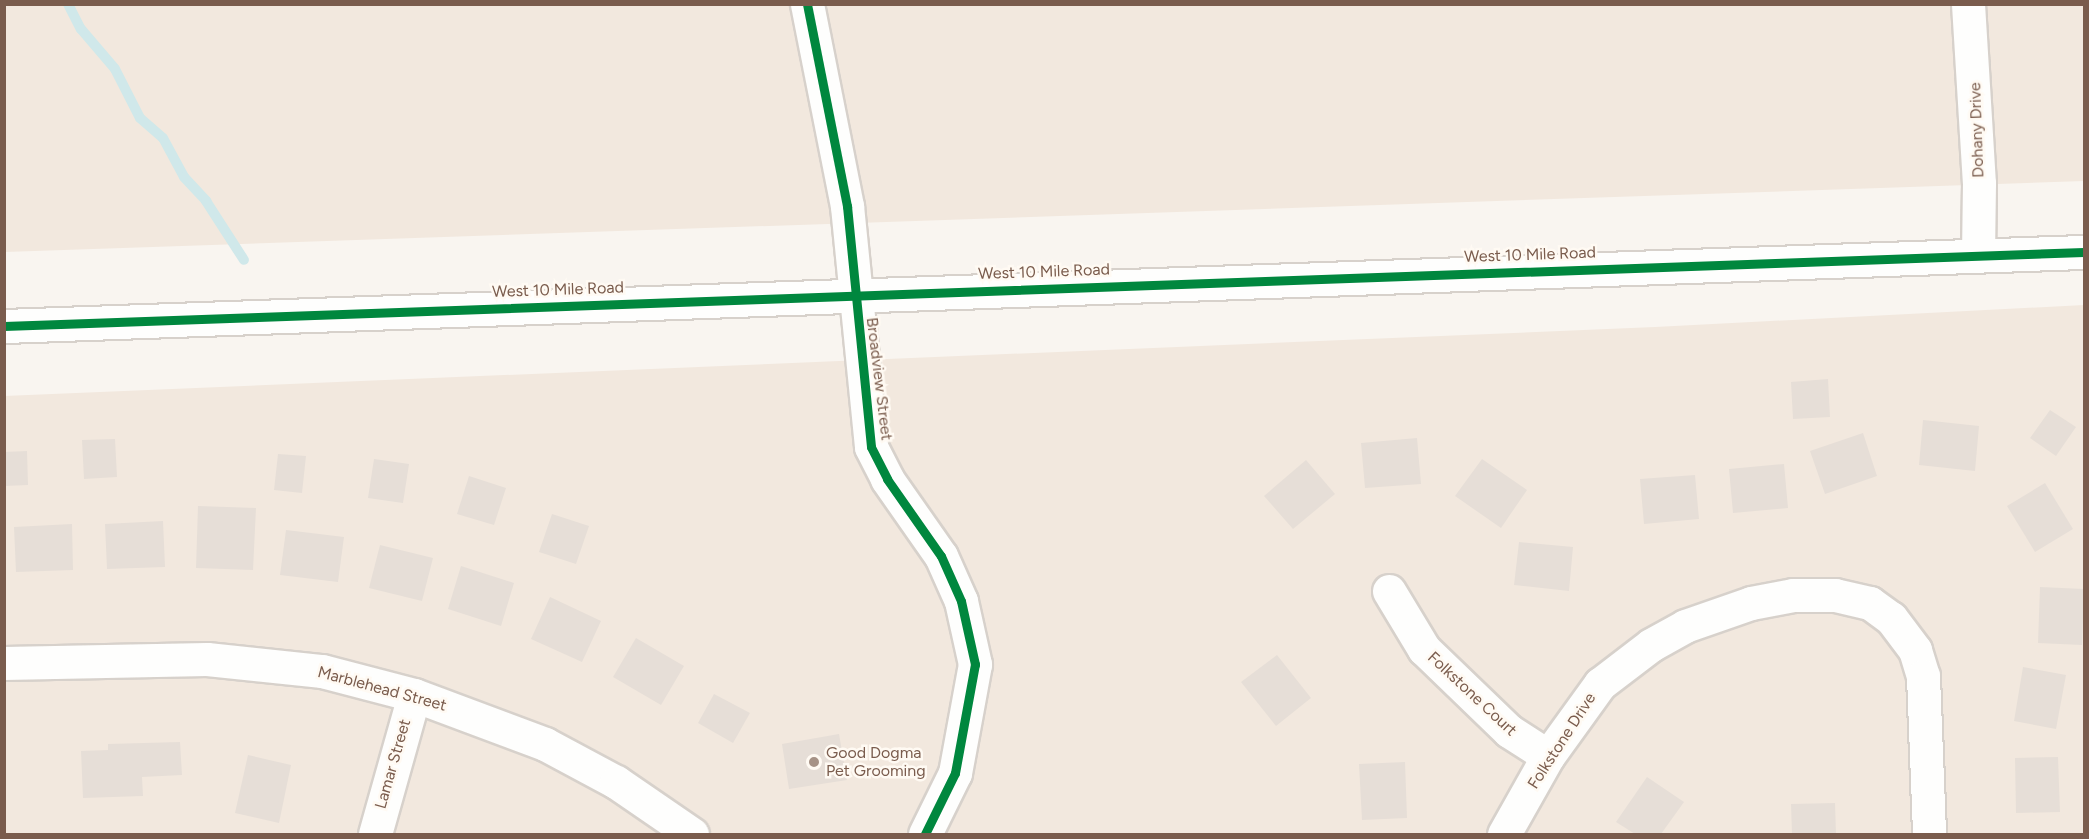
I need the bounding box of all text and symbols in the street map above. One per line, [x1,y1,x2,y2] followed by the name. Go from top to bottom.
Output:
[1966,82,1988,178] street label: Dohany Drive
[1464,243,1596,267] street label: West 10 Mile Road
[978,260,1110,284] street label: West 10 Mile Road
[492,278,624,302] street label: West 10 Mile Road
[862,316,896,442] street label: Broadview Street
[1424,648,1520,740] street label: Folkstone Court
[315,663,449,715] street label: Marblehead Street
[1524,689,1600,793] street label: Folkstone Drive
[371,717,415,811] street label: Lamar Street
[826,743,926,781] place label: Good Dogma Pet Grooming
[807,755,821,769] marker: Good Dogma Pet Grooming

